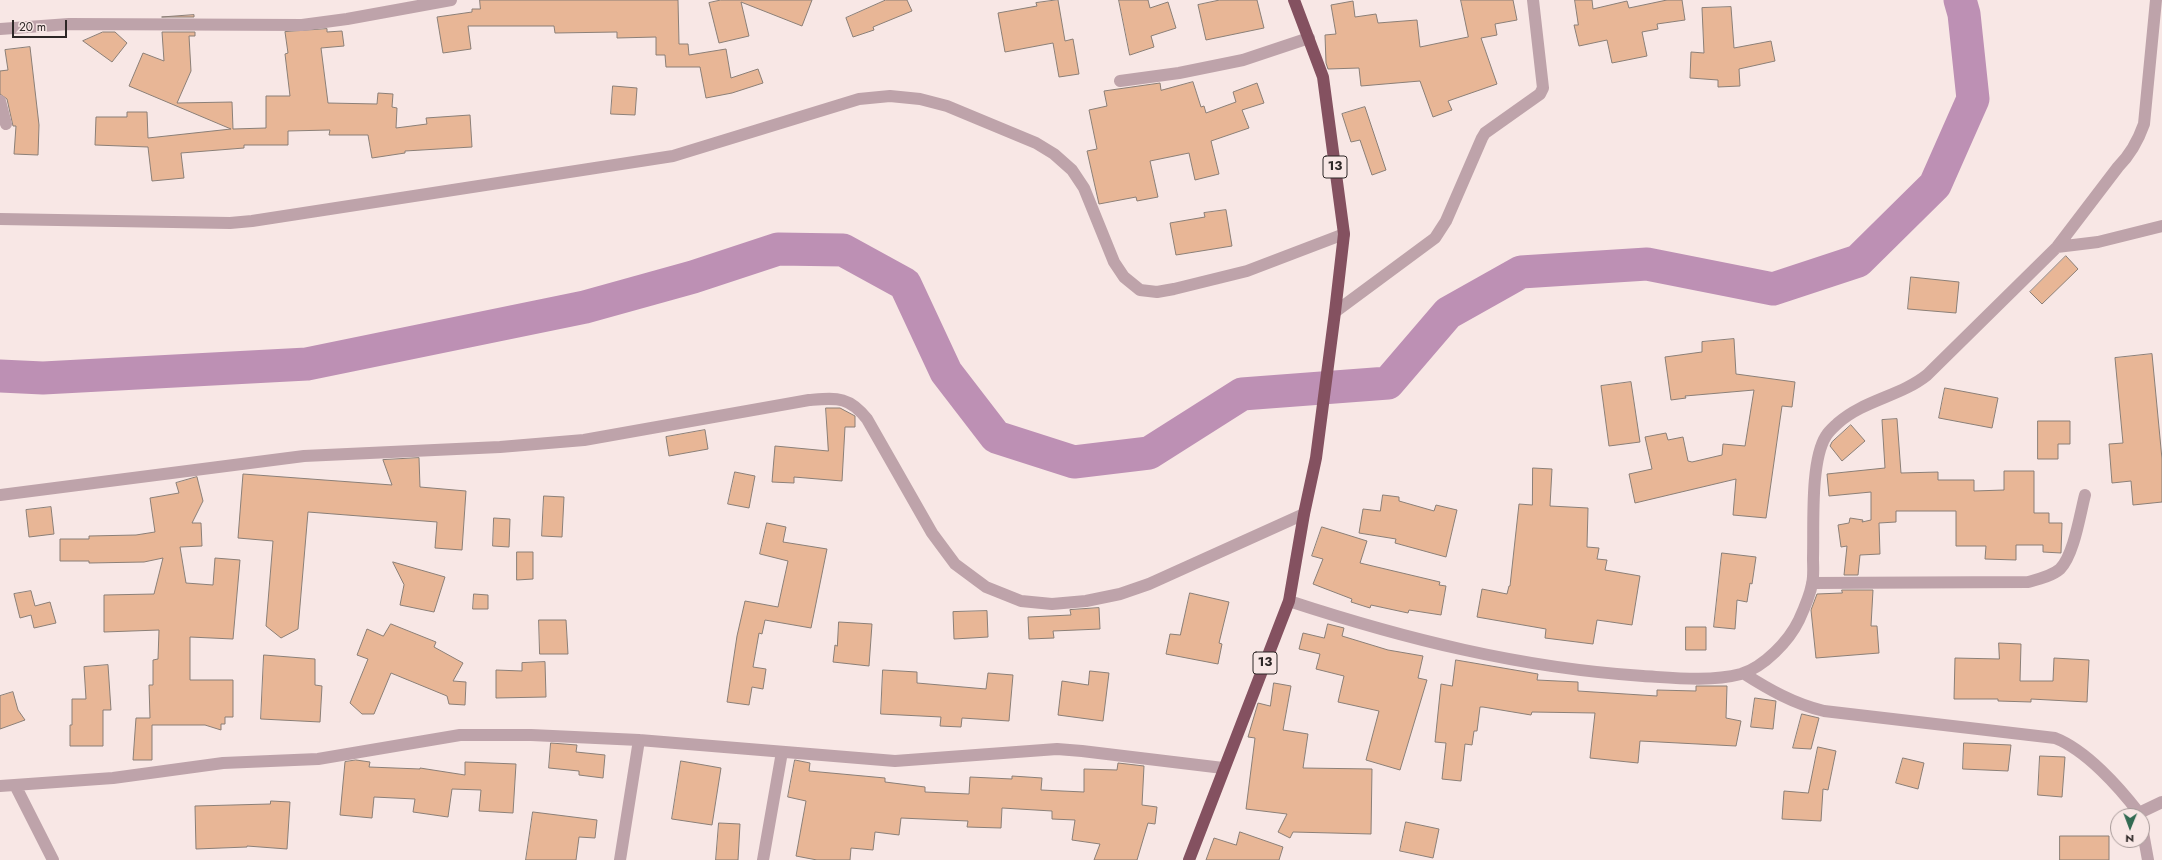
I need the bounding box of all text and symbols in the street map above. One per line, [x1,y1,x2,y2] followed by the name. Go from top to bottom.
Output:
[14,12,69,38] scale bar
[19,18,46,36] text: 20 m
[1323,156,1347,178] road number: 13
[1253,652,1277,674] road number: 13
[2110,808,2150,848] north arrow
[2125,831,2134,847] text: N

